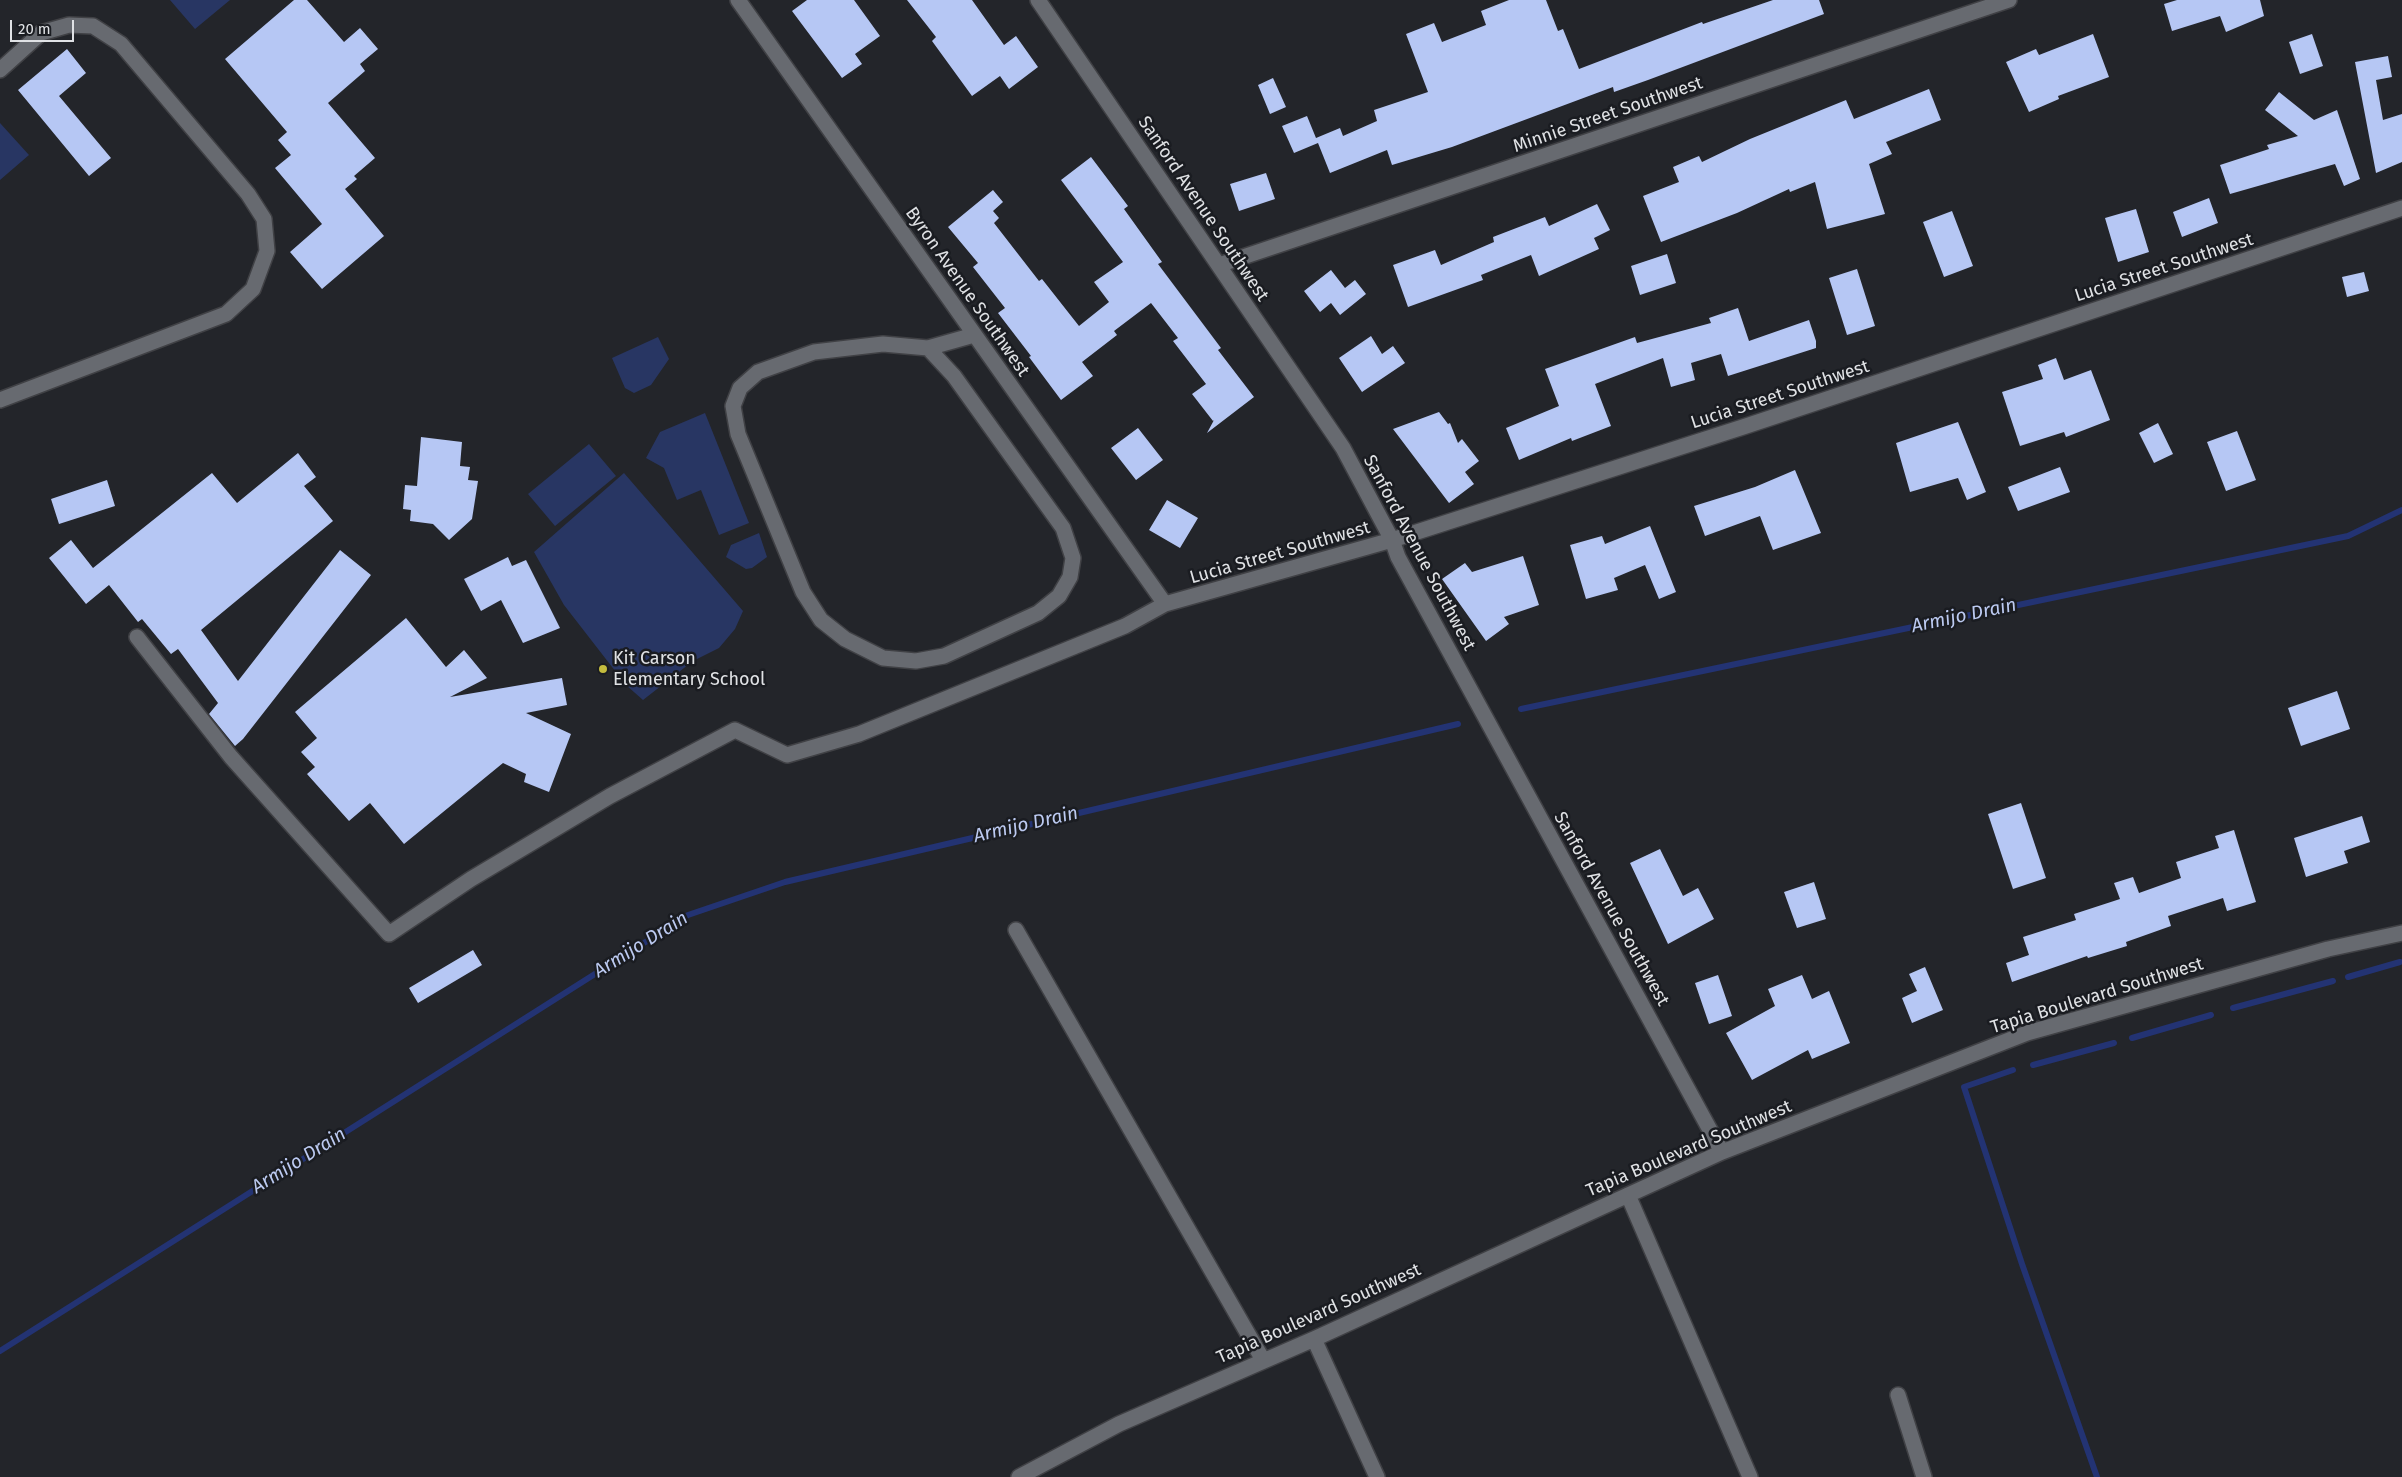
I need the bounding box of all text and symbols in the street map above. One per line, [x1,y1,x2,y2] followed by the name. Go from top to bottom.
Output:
[12,10,76,42] scale bar
[18,20,51,38] text: 20 m
[1510,72,1706,158] street label: Minnie Street Southwest
[1133,112,1273,306] street label: Sanford Avenue Southwest
[900,203,1034,381] street label: Byron Avenue Southwest
[2072,229,2256,307] street label: Lucia Street Southwest
[1688,356,1872,434] street label: Lucia Street Southwest
[1358,451,1480,655] street label: Sanford Avenue Southwest
[1187,517,1373,589] street label: Lucia Street Southwest
[1910,594,2018,638] water label: Armijo Drain
[613,648,765,691] place label: Kit Carson Elementary School
[597,663,609,675] marker: Kit Carson Elementary School
[972,802,1080,848] water label: Armijo Drain
[1549,808,1673,1010] street label: Sanford Avenue Southwest
[590,907,692,983] water label: Armijo Drain
[1988,953,2206,1039] street label: Tapia Boulevard Southwest
[1583,1096,1795,1202] street label: Tapia Boulevard Southwest
[248,1123,350,1199] water label: Armijo Drain
[1214,1259,1424,1369] street label: Tapia Boulevard Southwest

